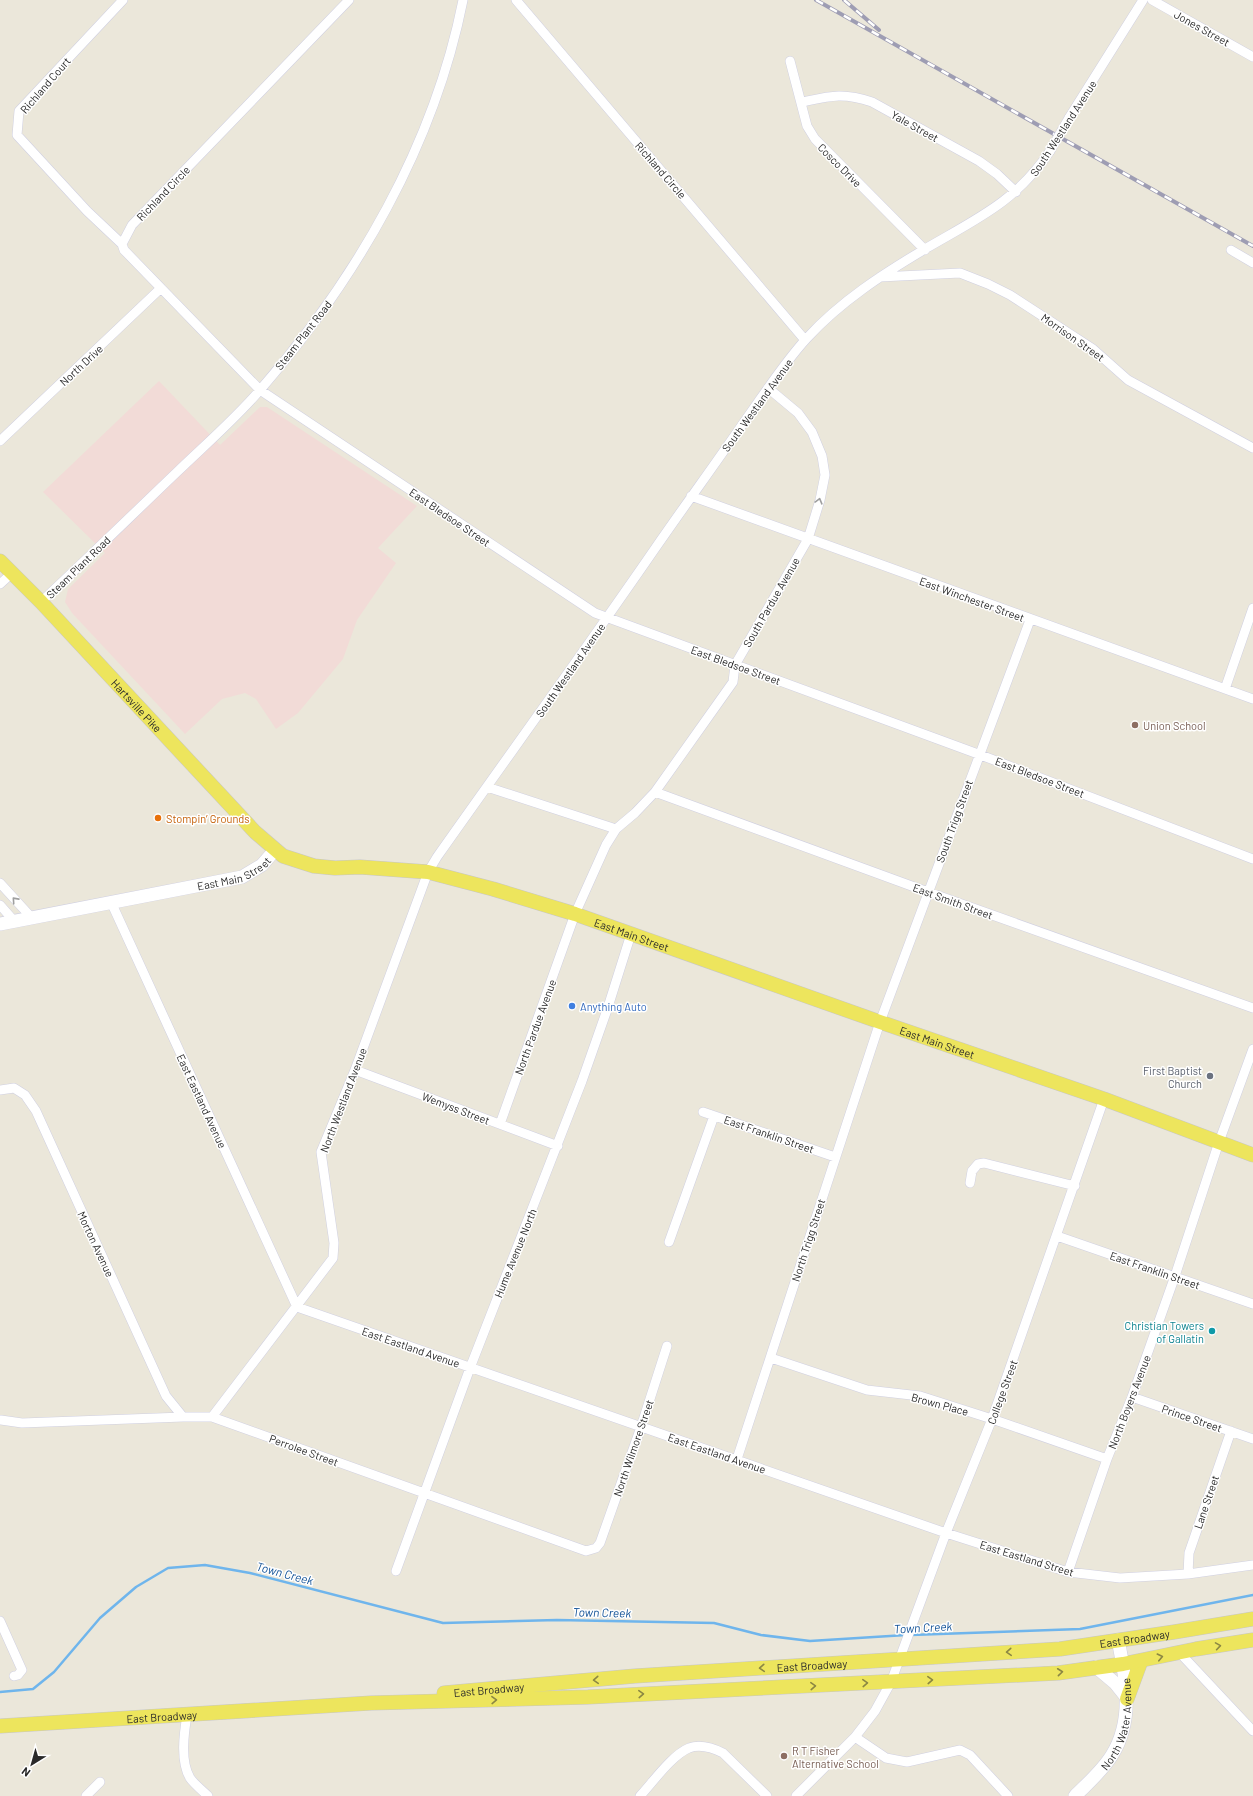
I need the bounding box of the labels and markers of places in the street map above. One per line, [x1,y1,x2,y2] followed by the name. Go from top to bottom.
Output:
[1143,719,1206,732] place label: Union School
[1130,720,1140,730] marker: Union School
[166,812,250,825] place label: Stompin’ Grounds
[153,813,163,823] marker: Stompin’ Grounds
[580,1000,647,1013] place label: Anything Auto
[567,1001,577,1011] marker: Anything Auto
[1143,1064,1202,1090] place label: First Baptist Church
[1205,1071,1215,1081] marker: First Baptist Church
[1125,1319,1204,1345] place label: Christian Towers of Gallatin
[1207,1326,1217,1336] marker: Christian Towers of Gallatin
[792,1744,879,1770] place label: R T Fisher Alternative School
[779,1751,789,1761] marker: R T Fisher Alternative School

